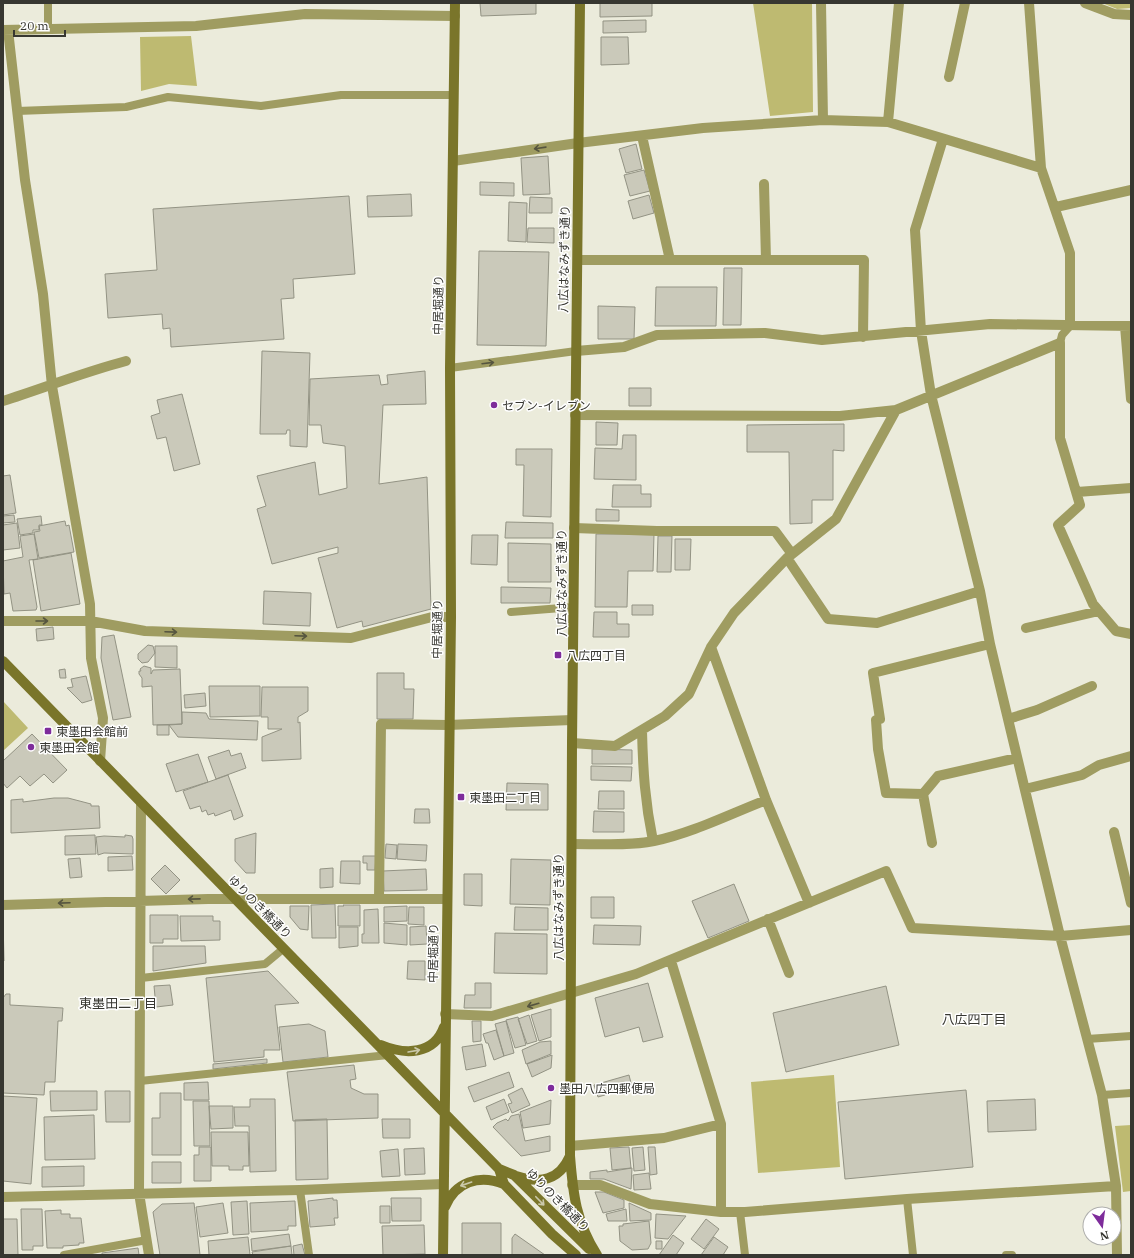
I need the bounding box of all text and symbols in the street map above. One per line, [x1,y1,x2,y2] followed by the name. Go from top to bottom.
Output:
[14,12,65,38] scale bar
[20,18,49,33] text: 20 m
[534,144,547,152] one-way arrow
[556,205,572,313] street label: 八広はなみずき通り
[430,275,446,335] street label: 中居堀通り
[481,359,494,367] one-way arrow
[502,398,591,413] place label: セブン-イレブン
[489,400,499,410] marker: セブン-イレブン
[554,529,569,637] street label: 八広はなみずき通り
[429,599,445,659] street label: 中居堀通り
[35,617,48,625] one-way arrow
[164,628,177,636] one-way arrow
[294,632,307,640] one-way arrow
[566,648,626,663] place label: 八広四丁目
[553,650,563,660] marker: 八広四丁目
[56,724,128,739] place label: 東墨田会館前
[43,726,53,736] marker: 東墨田会館前
[39,740,99,755] place label: 東墨田会館
[26,742,36,752] marker: 東墨田会館
[469,790,541,805] place label: 東墨田二丁目
[456,792,466,802] marker: 東墨田二丁目
[551,853,566,961] street label: 八広はなみずき通り
[225,872,295,942] street label: ゆりのき橋通り
[188,895,201,903] one-way arrow
[58,899,71,907] one-way arrow
[425,923,441,983] street label: 中居堀通り
[79,995,157,1012] district label: 東墨田二丁目
[527,1002,540,1009] one-way arrow
[941,1011,1007,1028] district label: 八広四丁目
[407,1047,420,1055] one-way arrow
[559,1081,655,1096] place label: 墨田八広四郵便局
[546,1083,556,1093] marker: 墨田八広四郵便局
[523,1165,593,1235] street label: ゆりのき橋通り
[460,1181,473,1188] one-way arrow
[535,1196,545,1206] one-way arrow
[1082,1206,1122,1246] north arrow
[1098,1228,1110,1244] text: N

